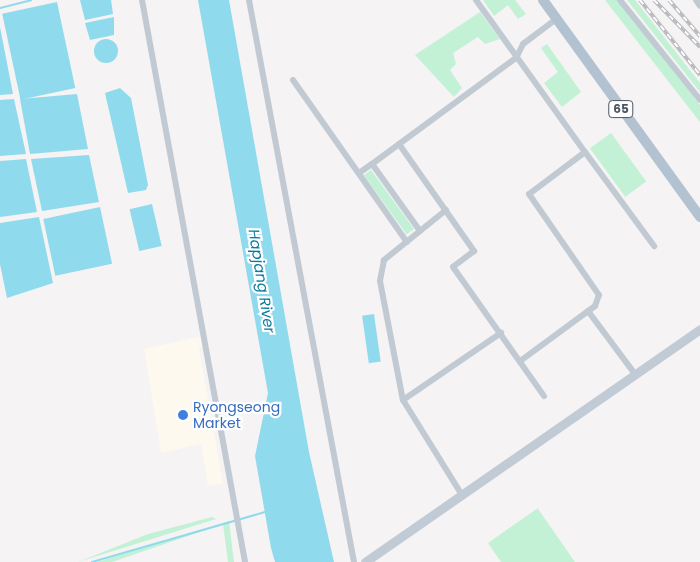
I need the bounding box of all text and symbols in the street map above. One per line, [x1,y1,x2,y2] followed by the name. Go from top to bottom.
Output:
[607,100,635,118] road number: 65
[245,228,279,334] water label: Hapjang River
[193,399,280,432] place label: Ryongseong Market
[177,409,189,421] marker: Ryongseong Market

